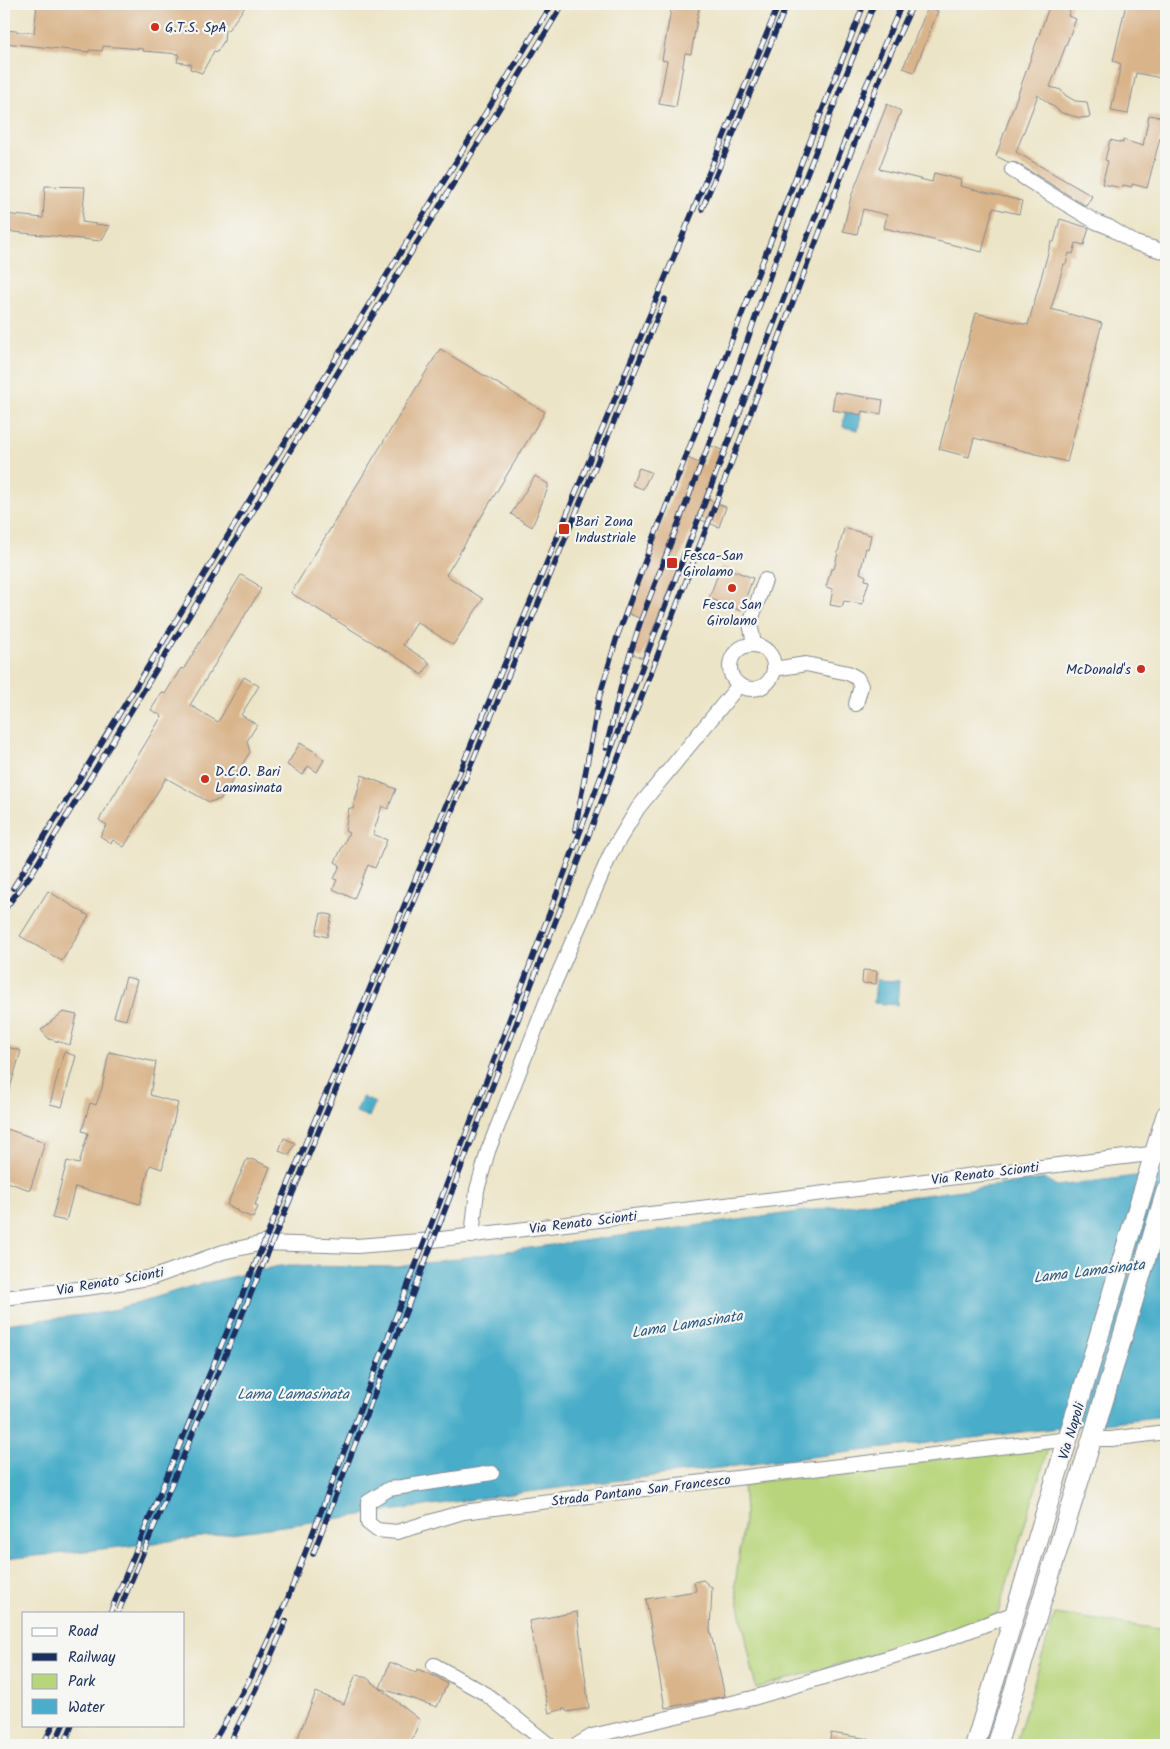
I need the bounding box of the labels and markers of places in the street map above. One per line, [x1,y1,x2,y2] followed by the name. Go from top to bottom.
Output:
[165,17,227,39] place label: G.T.S. SpA
[149,21,161,33] marker: G.T.S. SpA
[575,511,637,549] place label: Bari Zona Industriale
[557,522,571,536] marker: Bari Zona Industriale
[683,545,743,583] place label: Fesca-San Girolamo
[665,556,679,570] marker: Fesca-San Girolamo
[726,582,738,594] marker: Fesca San Girolamo
[702,594,762,632] place label: Fesca San Girolamo
[1066,659,1131,681] place label: McDonald's
[1135,663,1147,675] marker: McDonald's
[215,761,282,799] place label: D.C.O. Bari Lamasinata
[199,773,211,785] marker: D.C.O. Bari Lamasinata

